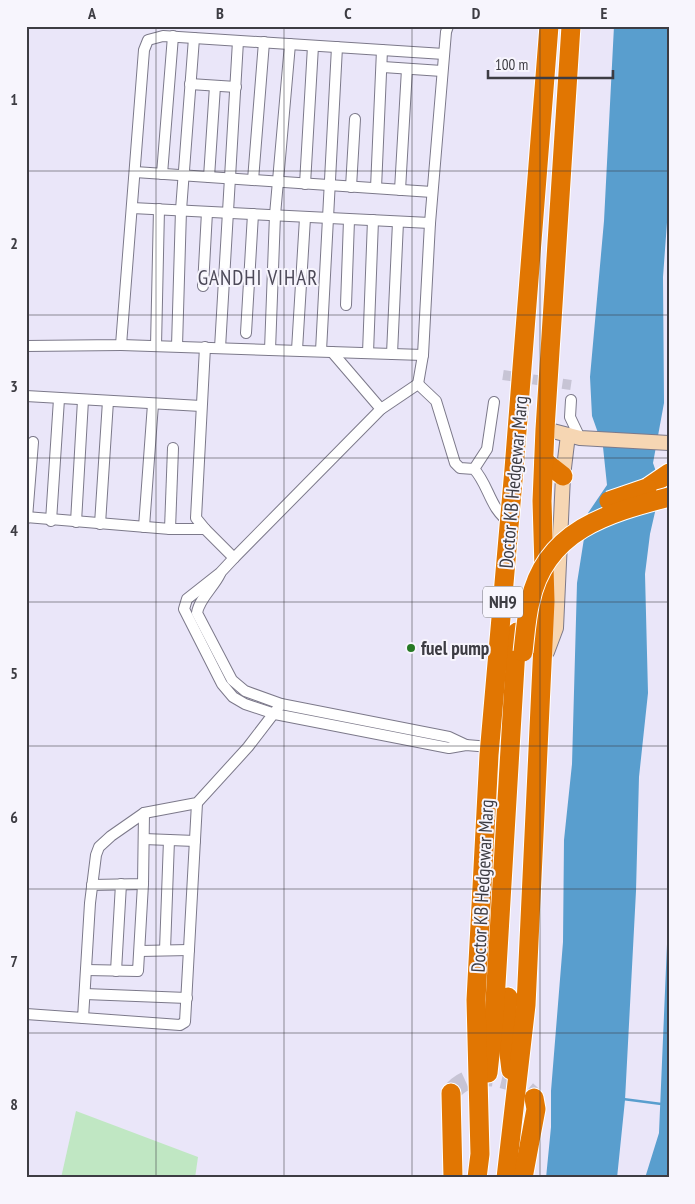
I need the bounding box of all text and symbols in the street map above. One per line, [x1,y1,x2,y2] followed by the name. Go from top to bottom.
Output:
[87,3,97,23] text: A
[216,3,224,23] text: B
[344,3,352,23] text: C
[472,3,481,23] text: D
[601,3,608,23] text: E
[488,48,612,80] scale bar
[495,55,528,74] text: 100 m
[10,89,18,109] text: 1
[10,233,18,253] text: 2
[198,264,318,291] district label: GANDHI VIHAR
[10,376,18,396] text: 3
[494,395,532,569] street label: Doctor KB Hedgewar Marg
[10,520,18,540] text: 4
[483,586,523,618] road number: NH9
[421,636,490,660] place label: fuel pump
[405,642,417,654] marker: fuel pump
[10,663,18,683] text: 5
[465,799,499,973] street label: Doctor KB Hedgewar Marg
[10,807,18,827] text: 6
[10,951,18,971] text: 7
[10,1094,18,1114] text: 8

